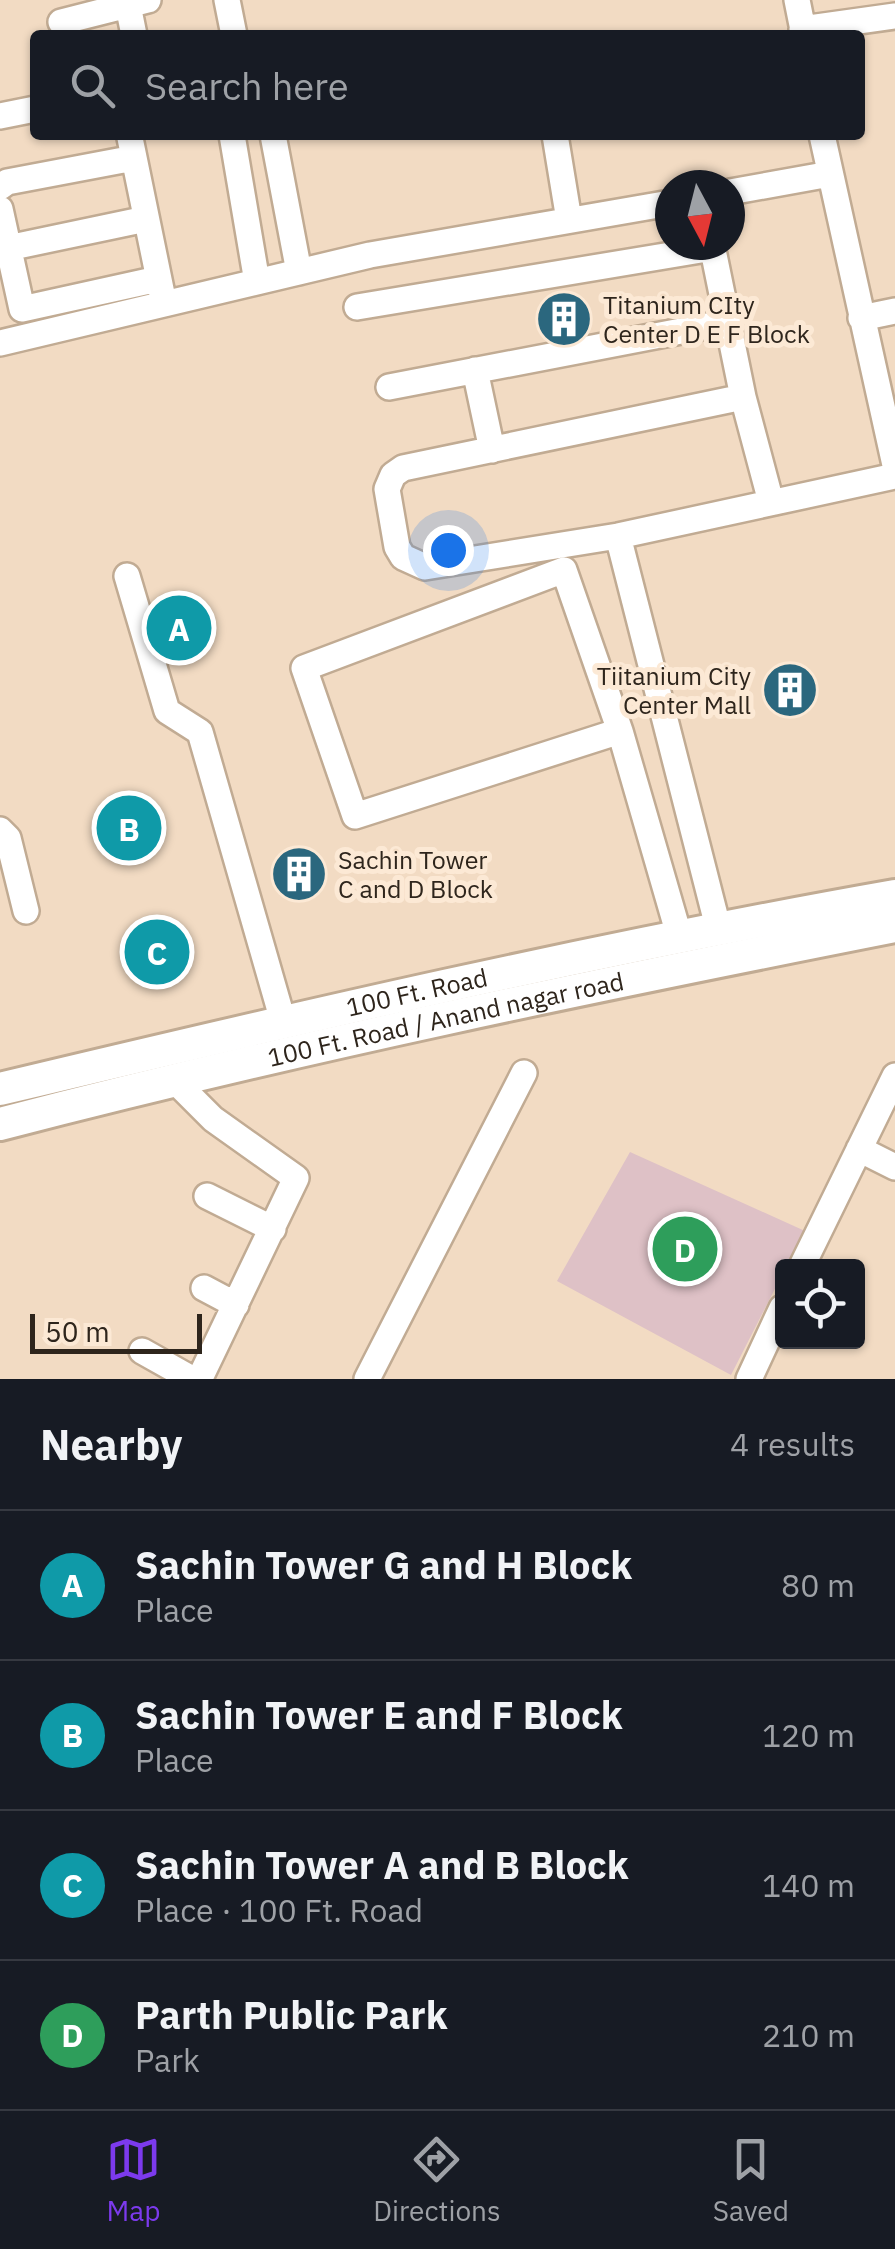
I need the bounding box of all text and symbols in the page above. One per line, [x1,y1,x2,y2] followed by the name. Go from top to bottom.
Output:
[30,30,865,140] search box
[65,58,120,113] icon: search
[145,61,349,110] text: Search here
[655,170,745,260] north arrow
[603,288,810,350] place label: Titanium CIty Center D E F Block
[534,289,594,349] building icon: Titanium CIty Center D E F Block
[423,525,474,576] your location
[146,590,212,666] pin: A
[597,659,752,721] place label: Tiitanium City Center Mall
[760,660,820,720] building icon: Tiitanium City Center Mall
[96,790,162,866] pin: B
[338,843,493,905] place label: Sachin Tower C and D Block
[269,844,329,904] building icon: Sachin Tower C and D Block
[124,914,190,990] pin: C
[343,960,491,1024] street label: 100 Ft. Road
[264,964,627,1074] street label: 100 Ft. Road / Anand nagar road
[652,1212,718,1286] pin: D
[775,1259,865,1349] map controls
[775,1259,865,1349] button: locate
[30,1309,202,1354] scale bar
[45,1313,110,1350] text: 50 m
[40,1417,182,1472] text: Nearby
[730,1423,855,1465] text: 4 results
[135,1540,632,1589] text: Sachin Tower G and H Block
[62,1564,83,1606] text: A
[781,1564,855,1606] text: 80 m
[135,1589,214,1631] text: Place
[135,1690,623,1739] text: Sachin Tower E and F Block
[62,1714,83,1756] text: B
[762,1714,855,1756] text: 120 m
[135,1739,214,1781] text: Place
[135,1840,629,1889] text: Sachin Tower A and B Block
[62,1864,83,1906] text: C
[762,1864,855,1906] text: 140 m
[135,1889,423,1931] text: Place · 100 Ft. Road
[135,1990,448,2039] text: Parth Public Park
[61,2014,84,2056] text: D
[762,2014,855,2056] text: 210 m
[135,2039,200,2081] text: Park
[106,2132,161,2229] tab: Map
[373,2132,501,2229] tab: Directions
[713,2132,789,2229] tab: Saved

